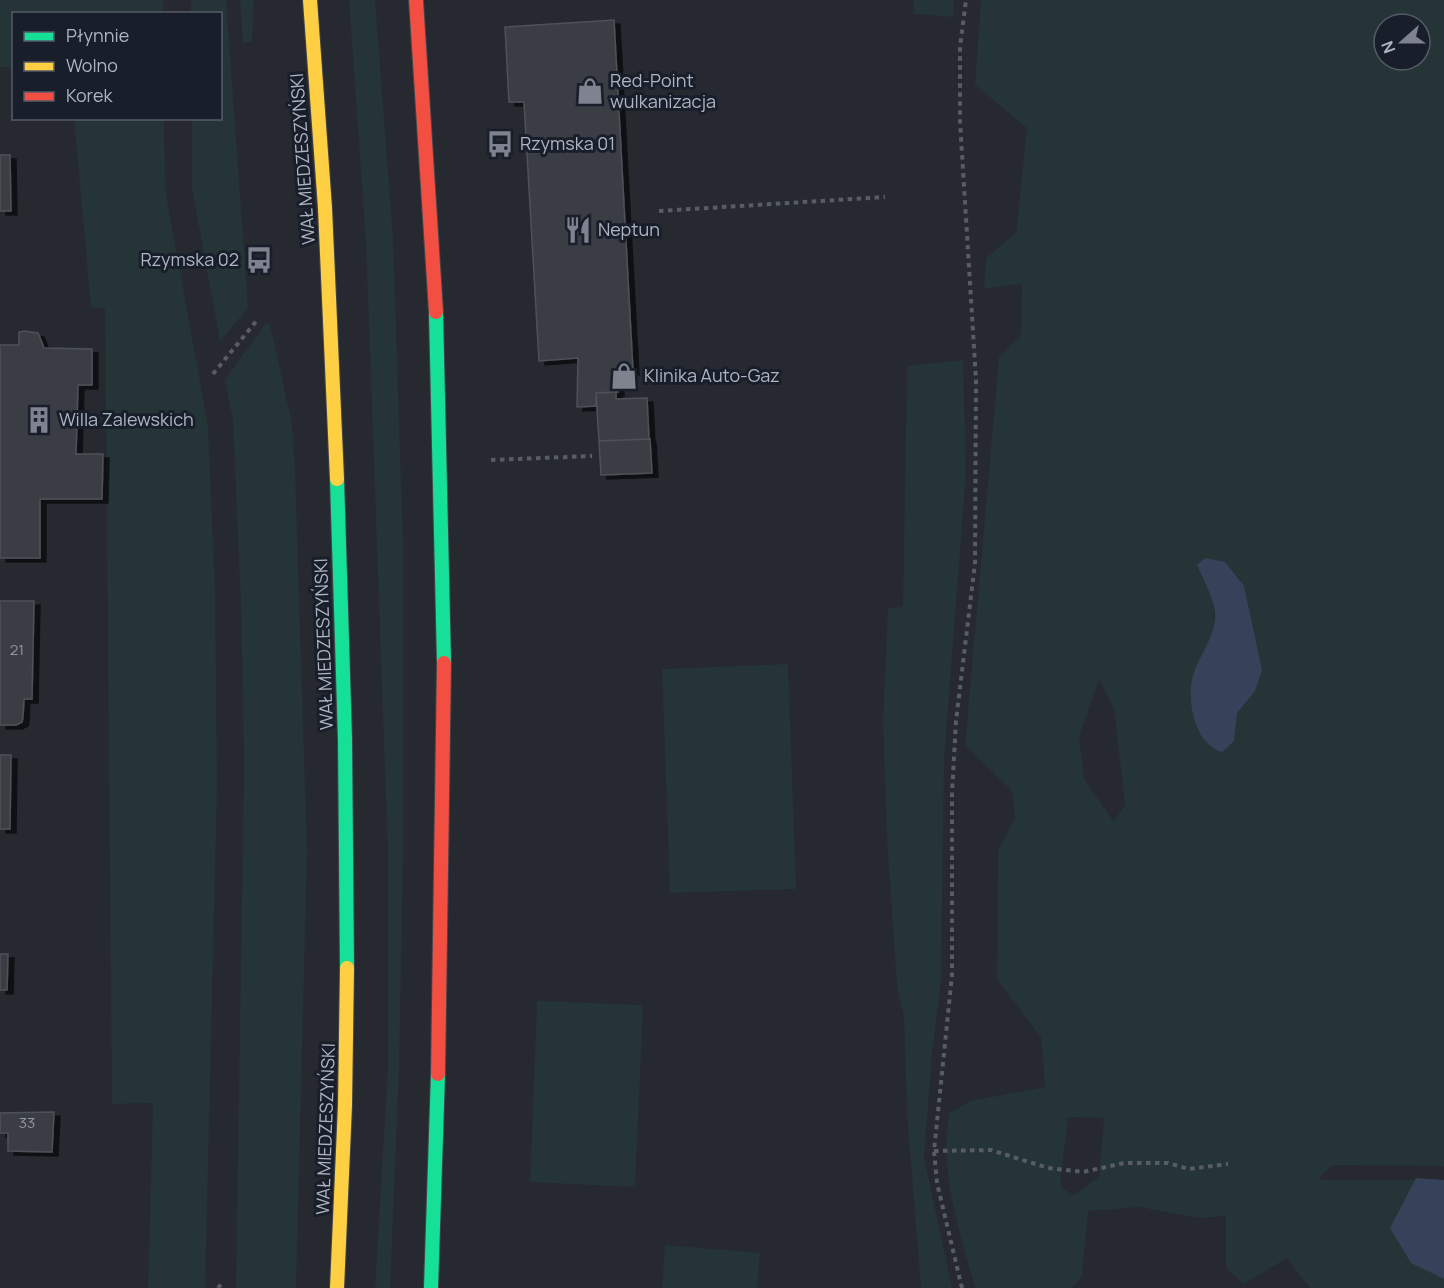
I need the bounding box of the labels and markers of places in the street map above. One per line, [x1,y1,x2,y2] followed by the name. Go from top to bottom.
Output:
[610,68,716,113] place label: Red-Point wulkanizacja
[575,76,605,106] shop icon: Red-Point wulkanizacja
[485,129,515,159] bus stop icon: Rzymska 01
[520,131,615,155] place label: Rzymska 01
[563,215,593,245] restaurant icon: Neptun
[598,217,660,241] place label: Neptun
[244,245,274,275] bus stop icon: Rzymska 02
[140,247,239,271] place label: Rzymska 02
[609,361,639,391] shop icon: Klinika Auto-Gaz
[644,363,780,387] place label: Klinika Auto-Gaz
[24,405,54,435] building icon: Willa Zalewskich
[59,407,194,431] place label: Willa Zalewskich

